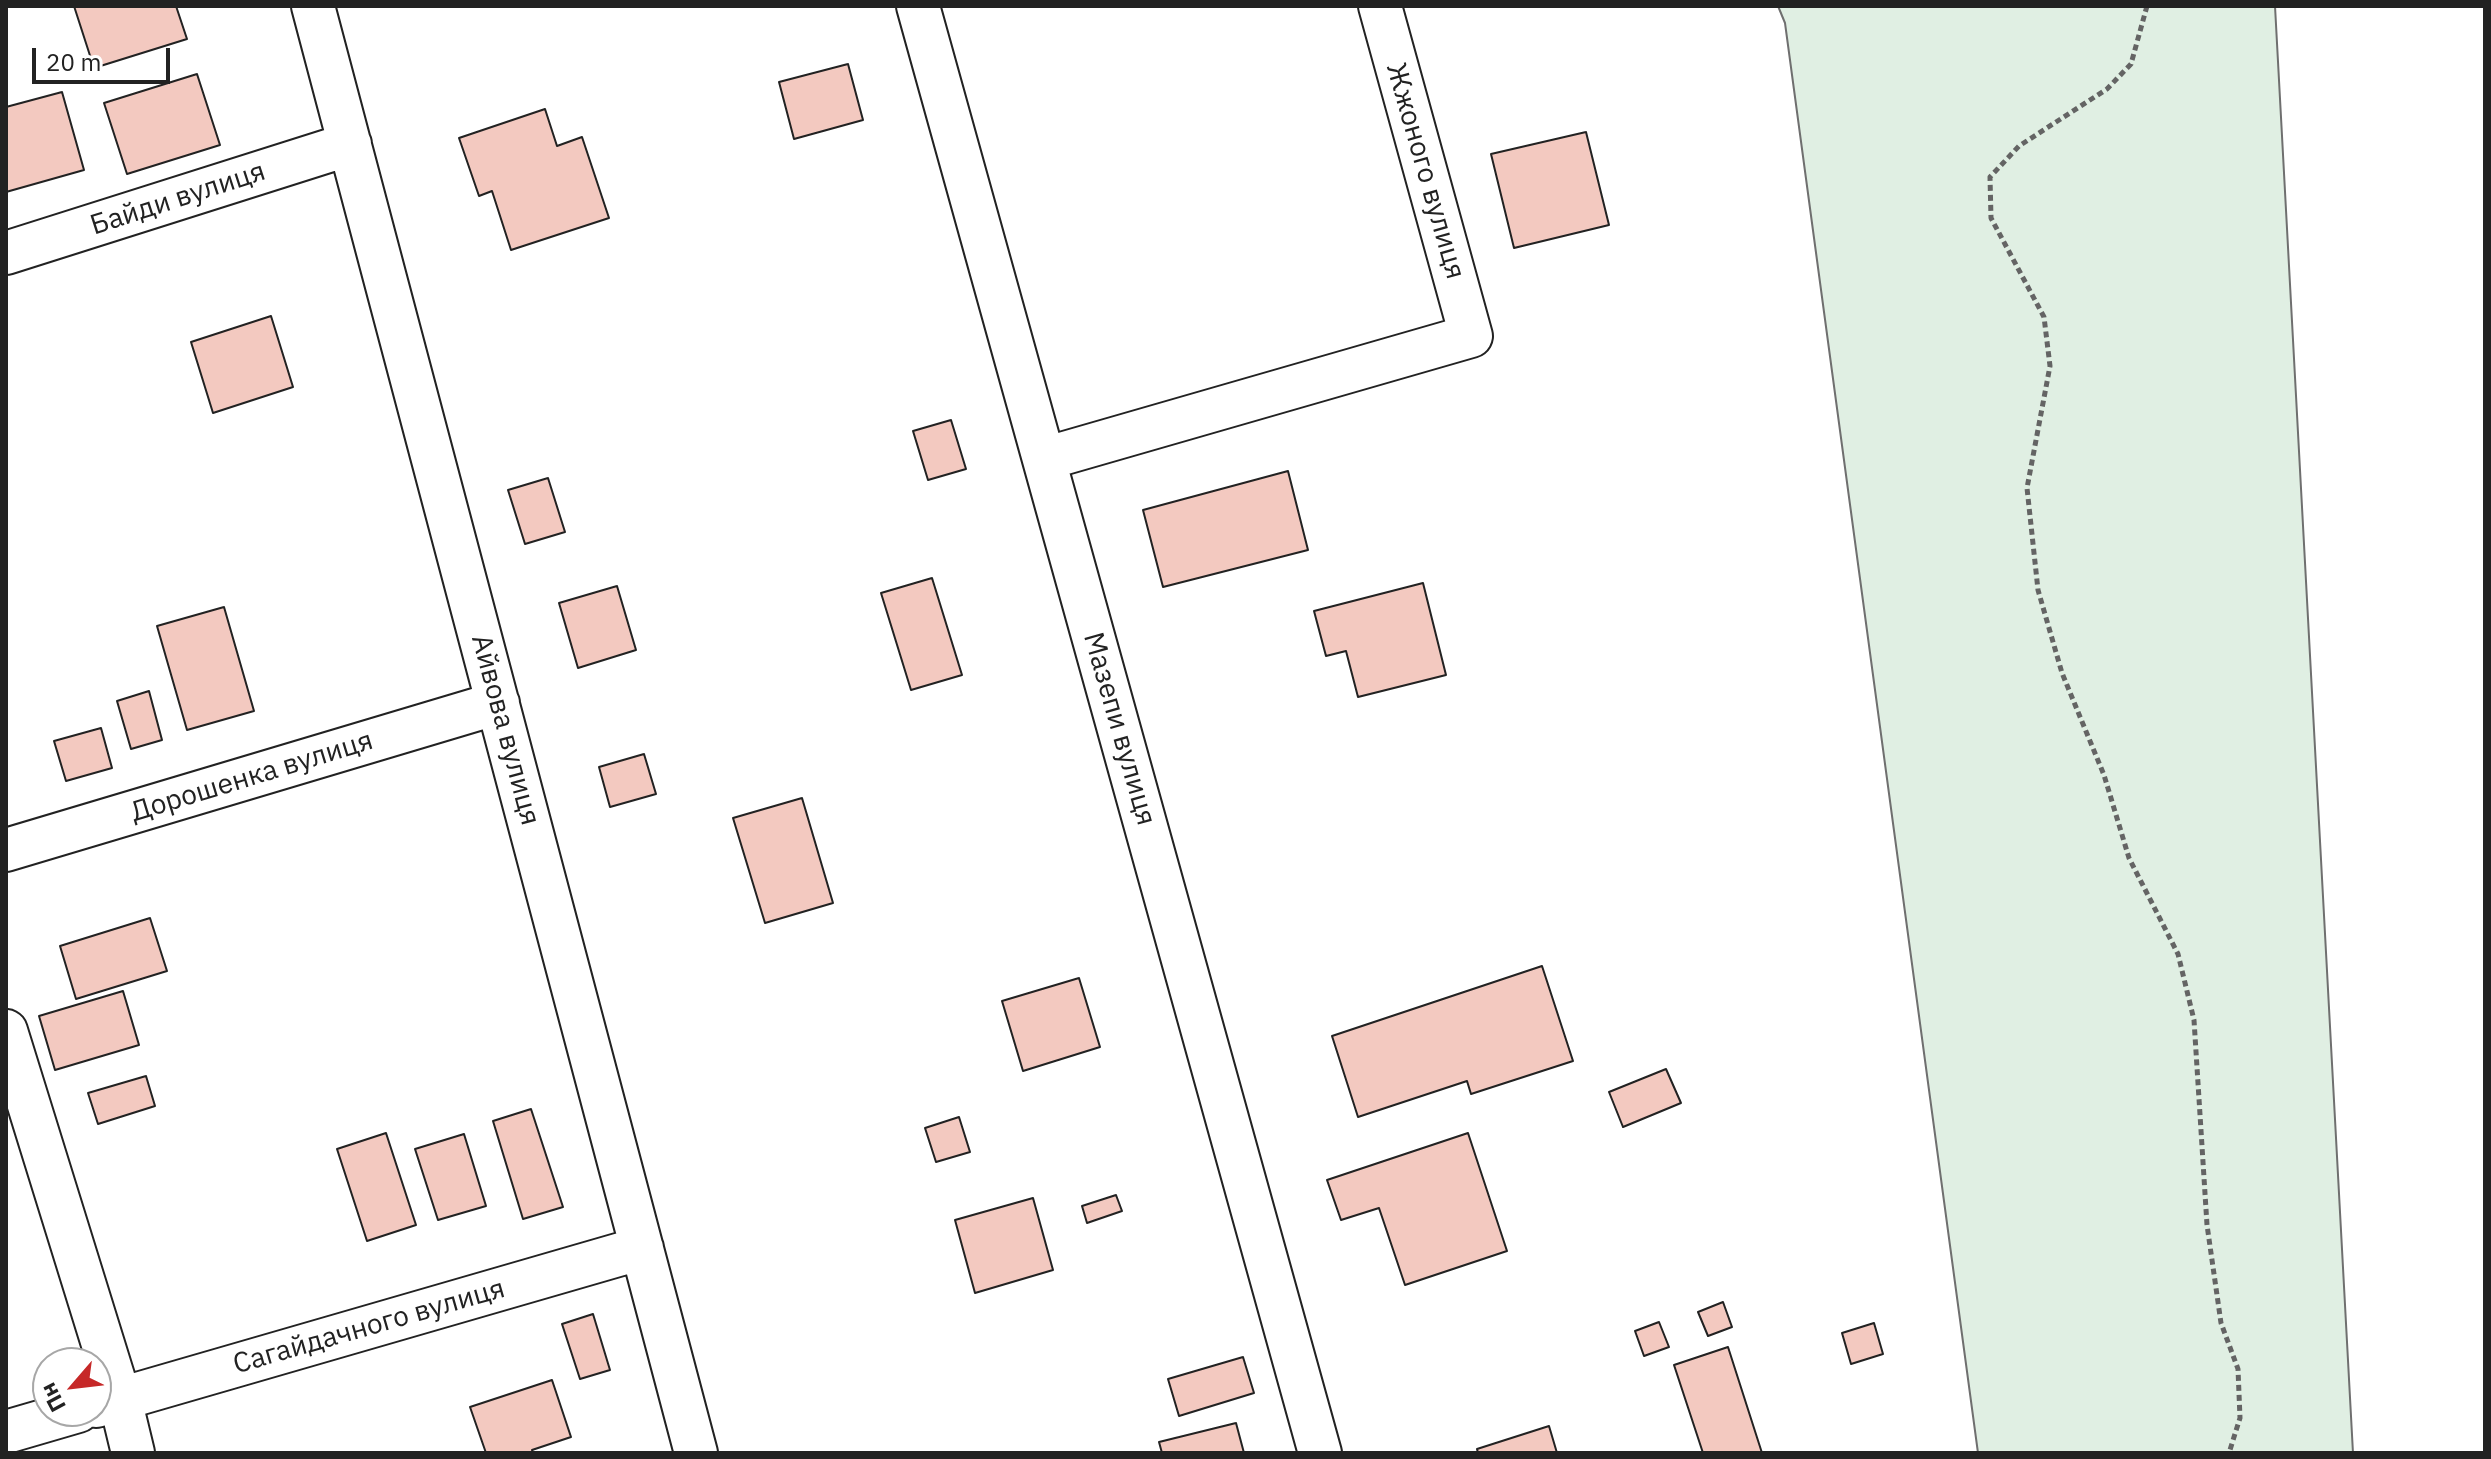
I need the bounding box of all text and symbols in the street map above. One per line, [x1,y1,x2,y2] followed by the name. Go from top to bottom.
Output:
[36,32,174,82] scale bar
[46,46,101,78] text: 20 m
[1378,59,1472,283] street label: Жжоного вулиця
[86,155,270,243] street label: Байди вулиця
[1075,629,1163,829] street label: Мазепи вулиця
[463,631,547,829] street label: Айвова вулиця
[127,724,377,830] street label: Дорошенка вулиця
[229,1272,509,1382] street label: Сагайдачного вулиця
[32,1347,112,1427] north arrow
[33,1378,72,1417] text: Пн

